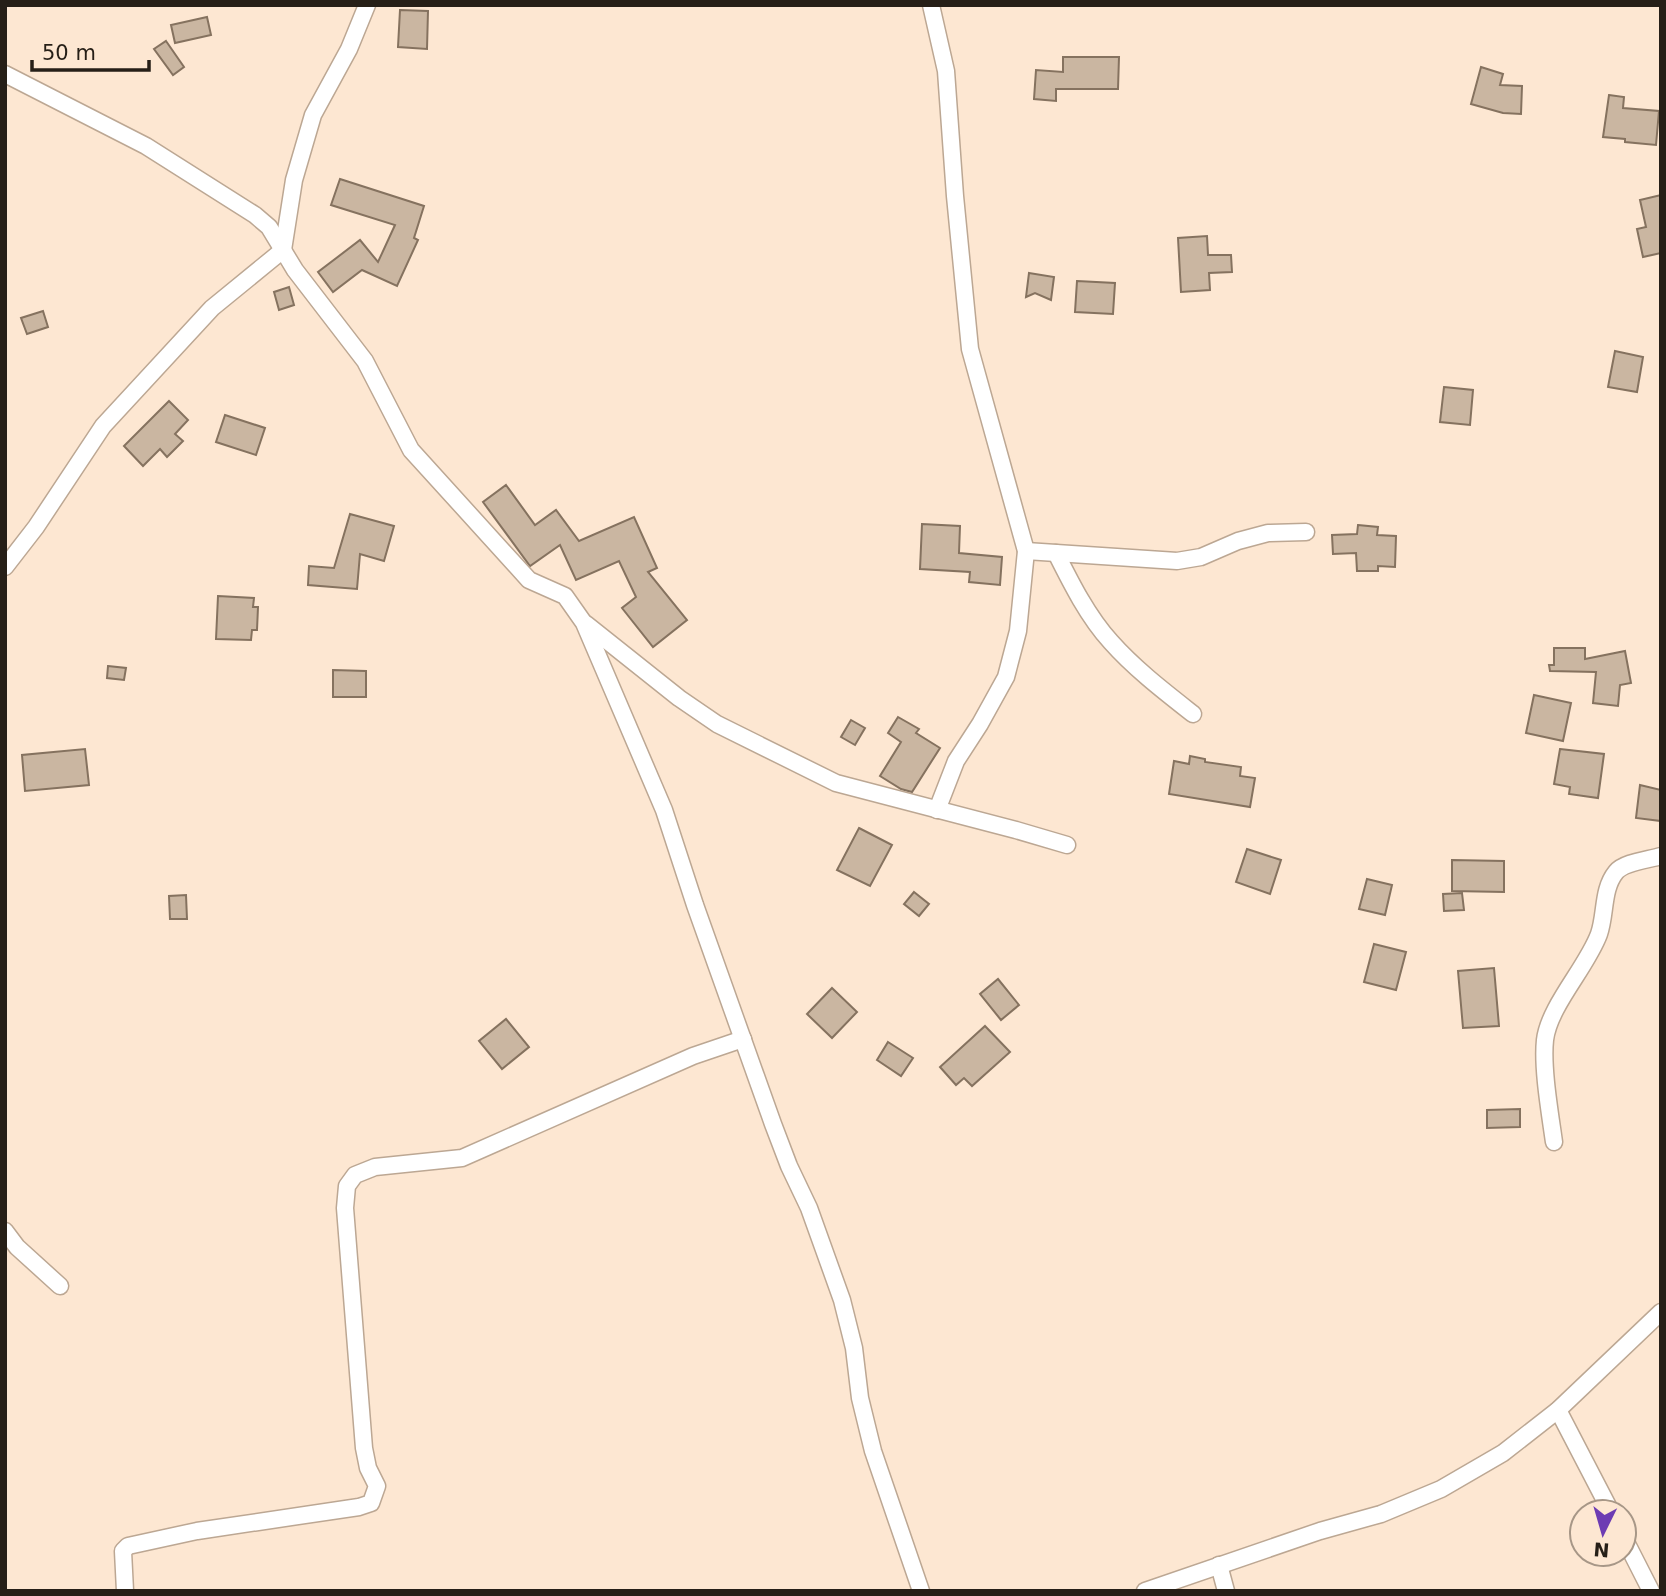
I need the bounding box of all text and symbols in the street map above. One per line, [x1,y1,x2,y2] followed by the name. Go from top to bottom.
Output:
[32,28,149,72] scale bar
[42,41,96,65] text: 50 m
[1568,1498,1638,1568] north arrow
[1593,1538,1610,1562] text: N

